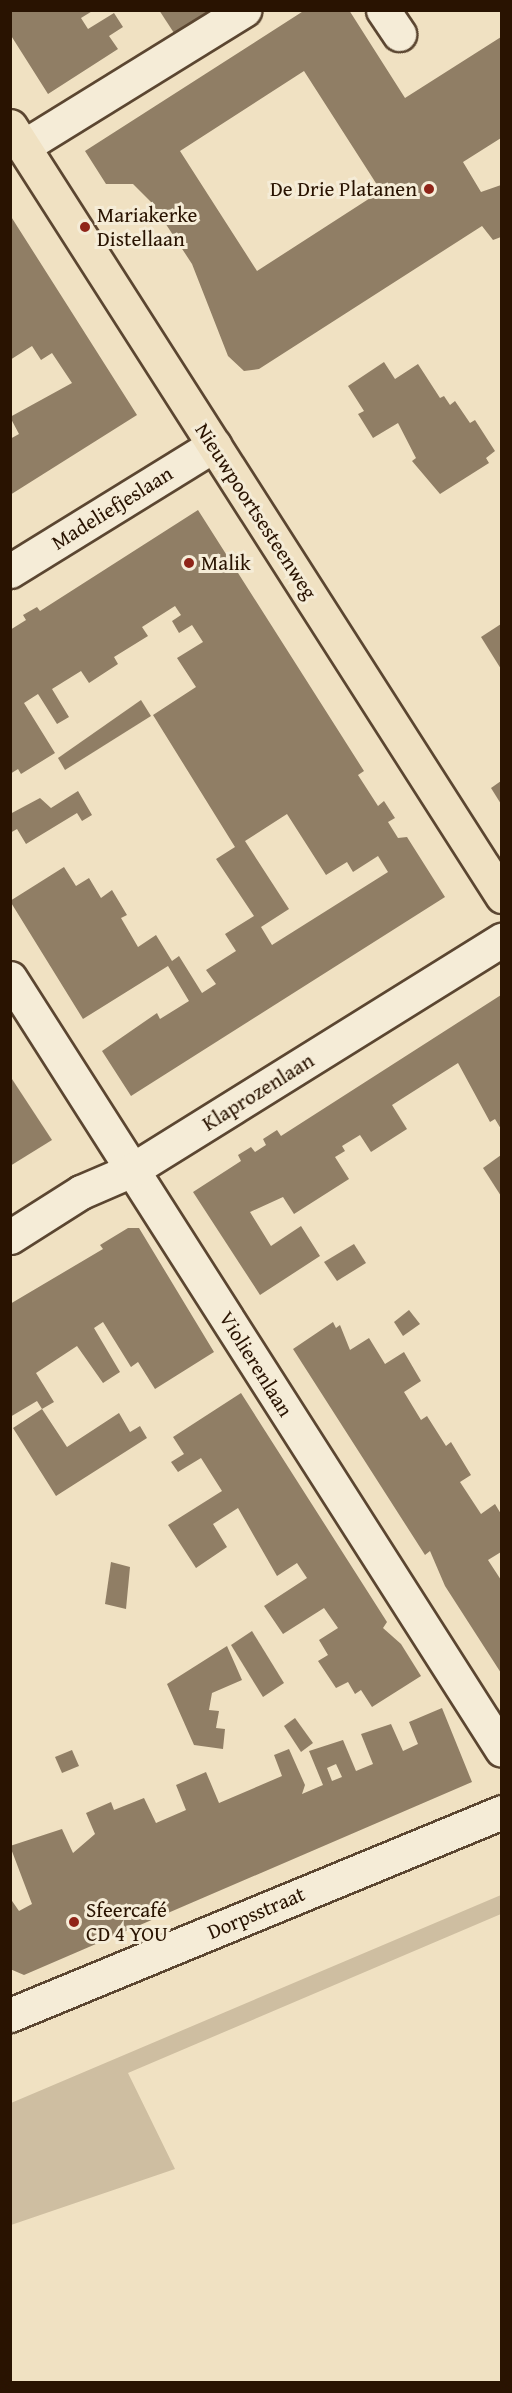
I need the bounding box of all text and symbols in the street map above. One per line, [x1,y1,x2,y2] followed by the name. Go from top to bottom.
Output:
[270,176,417,202] place label: De Drie Platanen
[422,182,436,196] marker: De Drie Platanen
[97,202,197,252] place label: Mariakerke Distellaan
[78,220,92,234] marker: Mariakerke Distellaan
[190,418,322,604] street label: Nieuwpoortsesteenweg
[47,461,177,555] street label: Madeliefjeslaan
[201,550,251,576] place label: Malik
[182,556,196,570] marker: Malik
[197,1048,319,1136] street label: Klaprozenlaan
[214,1307,298,1421] street label: Violierenlaan
[204,1881,308,1945] street label: Dorpsstraat
[86,1897,168,1947] place label: Sfeercafé CD 4 YOU
[67,1915,81,1929] marker: Sfeercafé CD 4 YOU

